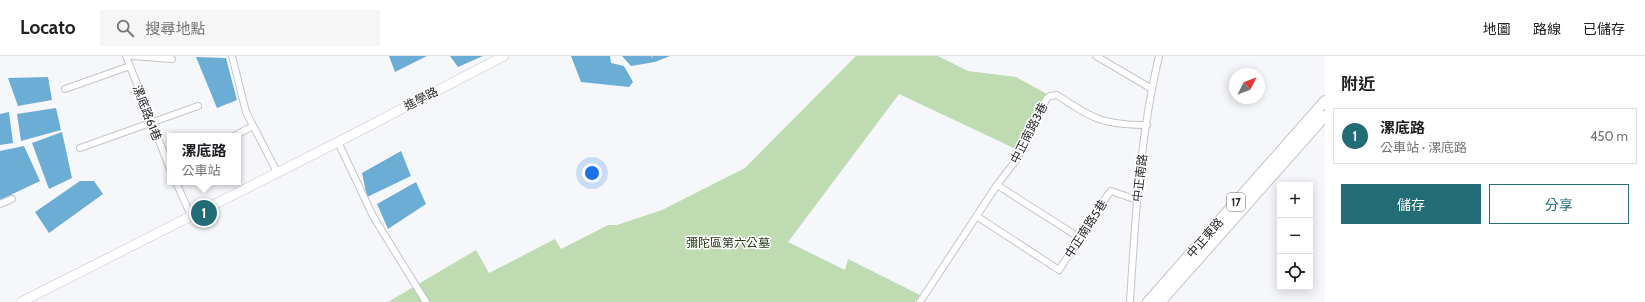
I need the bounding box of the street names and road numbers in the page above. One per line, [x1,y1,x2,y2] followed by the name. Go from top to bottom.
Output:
[130,83,165,143] street label: 漯底路61巷
[401,84,440,113] street label: 進學路
[1007,100,1050,166] street label: 中正南路3巷
[1129,153,1150,203] street label: 中正南路
[1227,193,1245,211] road number: 17
[1061,197,1110,261] street label: 中正南路5巷
[1183,215,1226,261] street label: 中正東路

